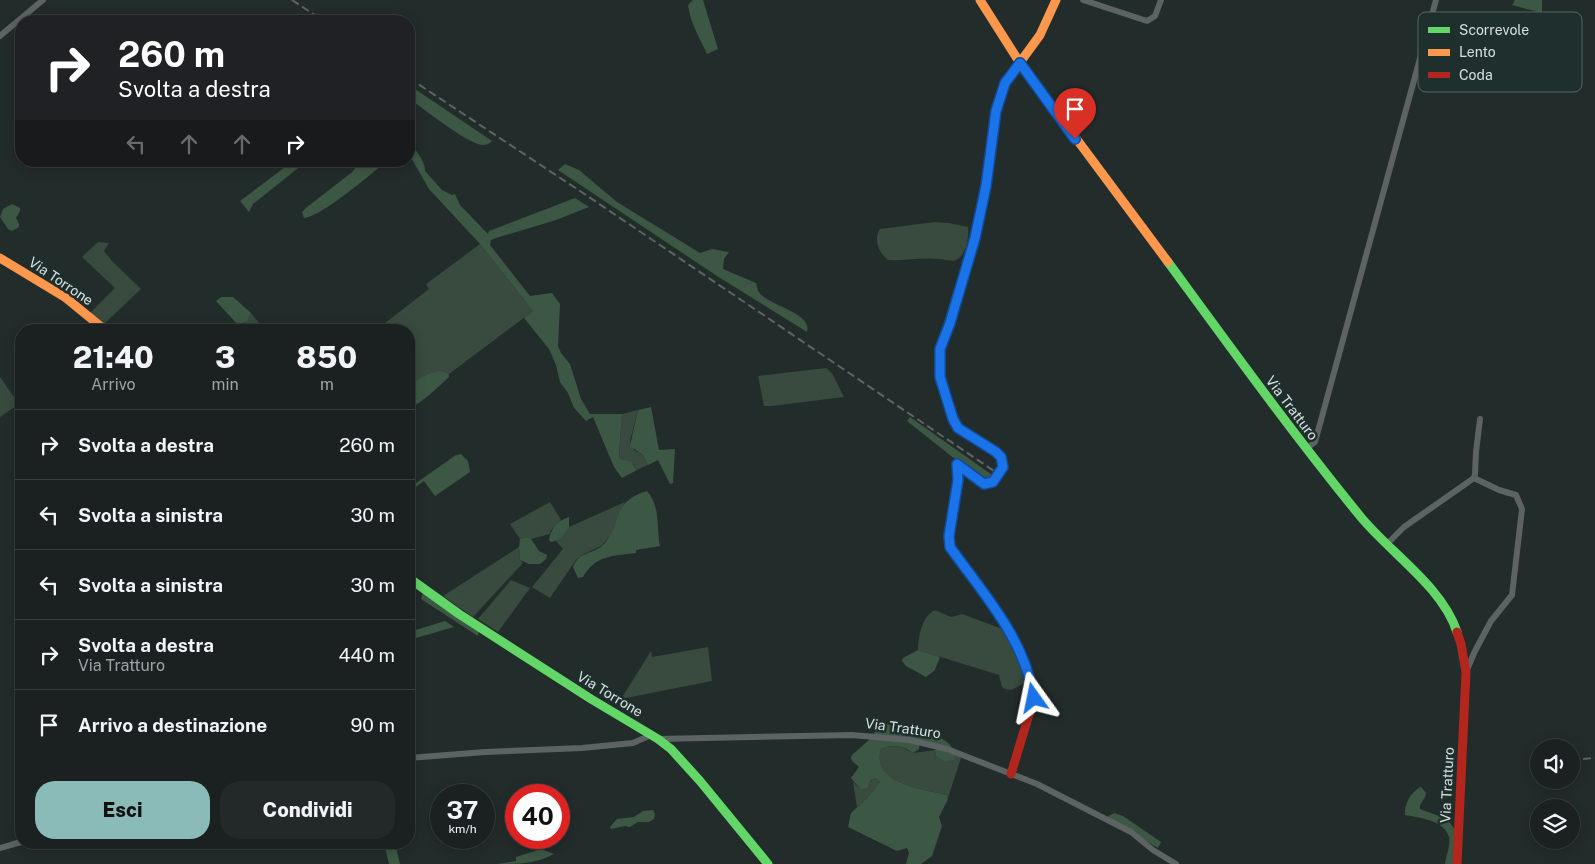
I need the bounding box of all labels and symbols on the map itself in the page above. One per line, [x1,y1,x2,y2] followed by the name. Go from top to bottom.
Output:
[1418,12,1582,92] legend
[1459,22,1529,38] text: Scorrevole
[1459,44,1496,60] text: Lento
[1459,67,1493,83] text: Coda
[1054,88,1096,139] pin
[26,254,96,308] street label: Via Torrone
[1263,373,1321,443] street label: Via Tratturo
[574,668,646,720] street label: Via Torrone
[1007,671,1059,723] position arrow
[864,715,942,741] street label: Via Tratturo
[1437,746,1457,823] street label: Via Tratturo
[505,784,570,849] speed limit sign: 40

